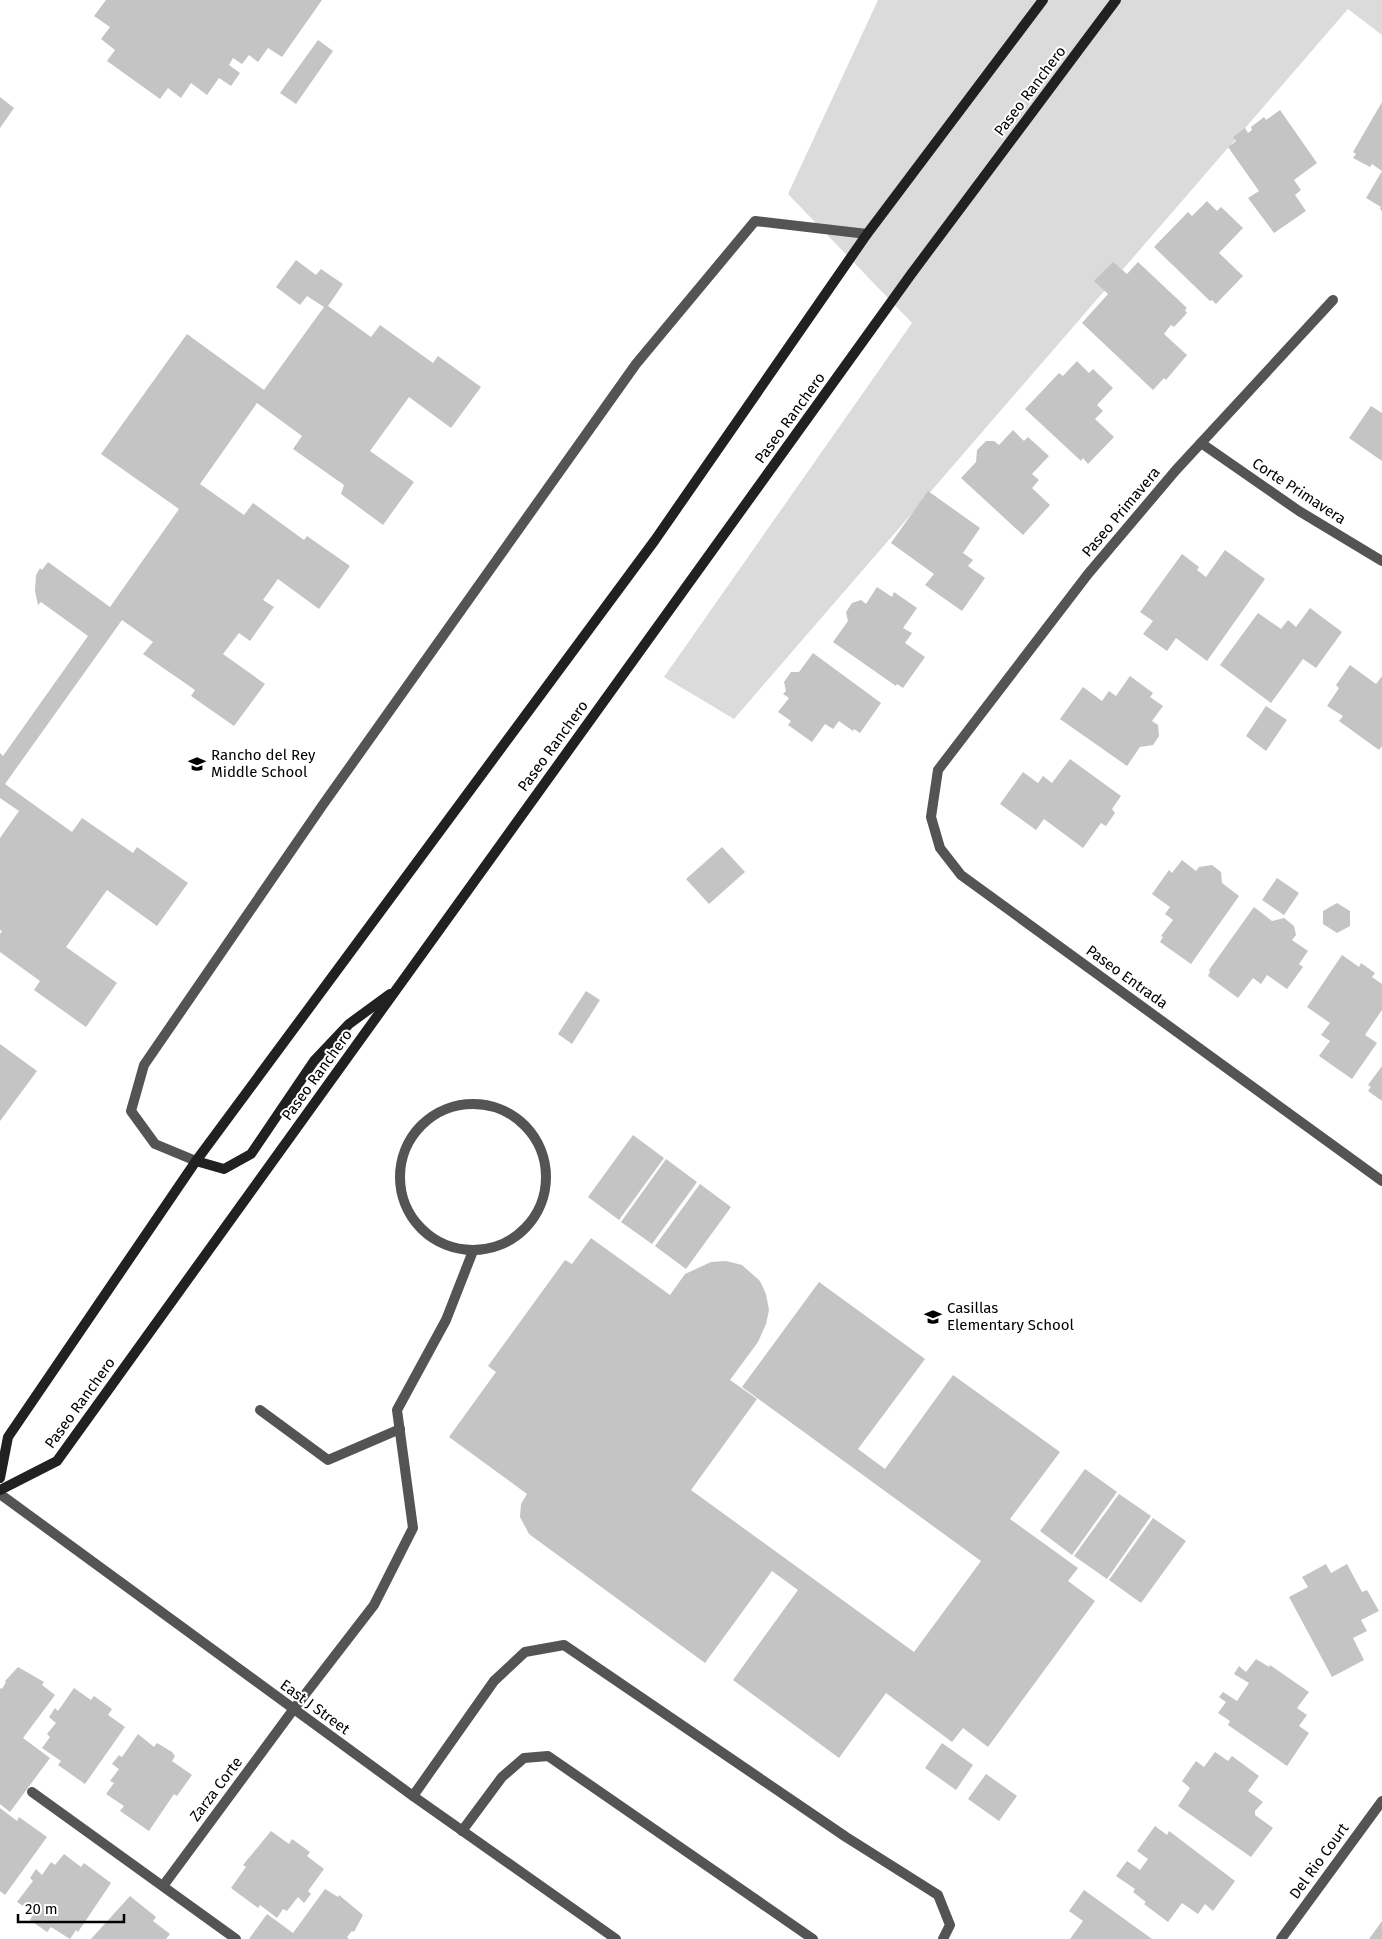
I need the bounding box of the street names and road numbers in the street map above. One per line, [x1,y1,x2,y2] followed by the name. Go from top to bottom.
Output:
[990,42,1070,140] street label: Paseo Ranchero
[751,369,829,467] street label: Paseo Ranchero
[1249,454,1349,528] street label: Corte Primavera
[1078,463,1164,561] street label: Paseo Primavera
[514,697,592,795] street label: Paseo Ranchero
[1083,941,1171,1013] street label: Paseo Entrada
[278,1026,356,1124] street label: Paseo Ranchero
[41,1354,119,1452] street label: Paseo Ranchero
[277,1676,354,1739] street label: East J Street
[186,1753,246,1825] street label: Zarza Corte
[1286,1819,1353,1902] street label: Del Rio Court

